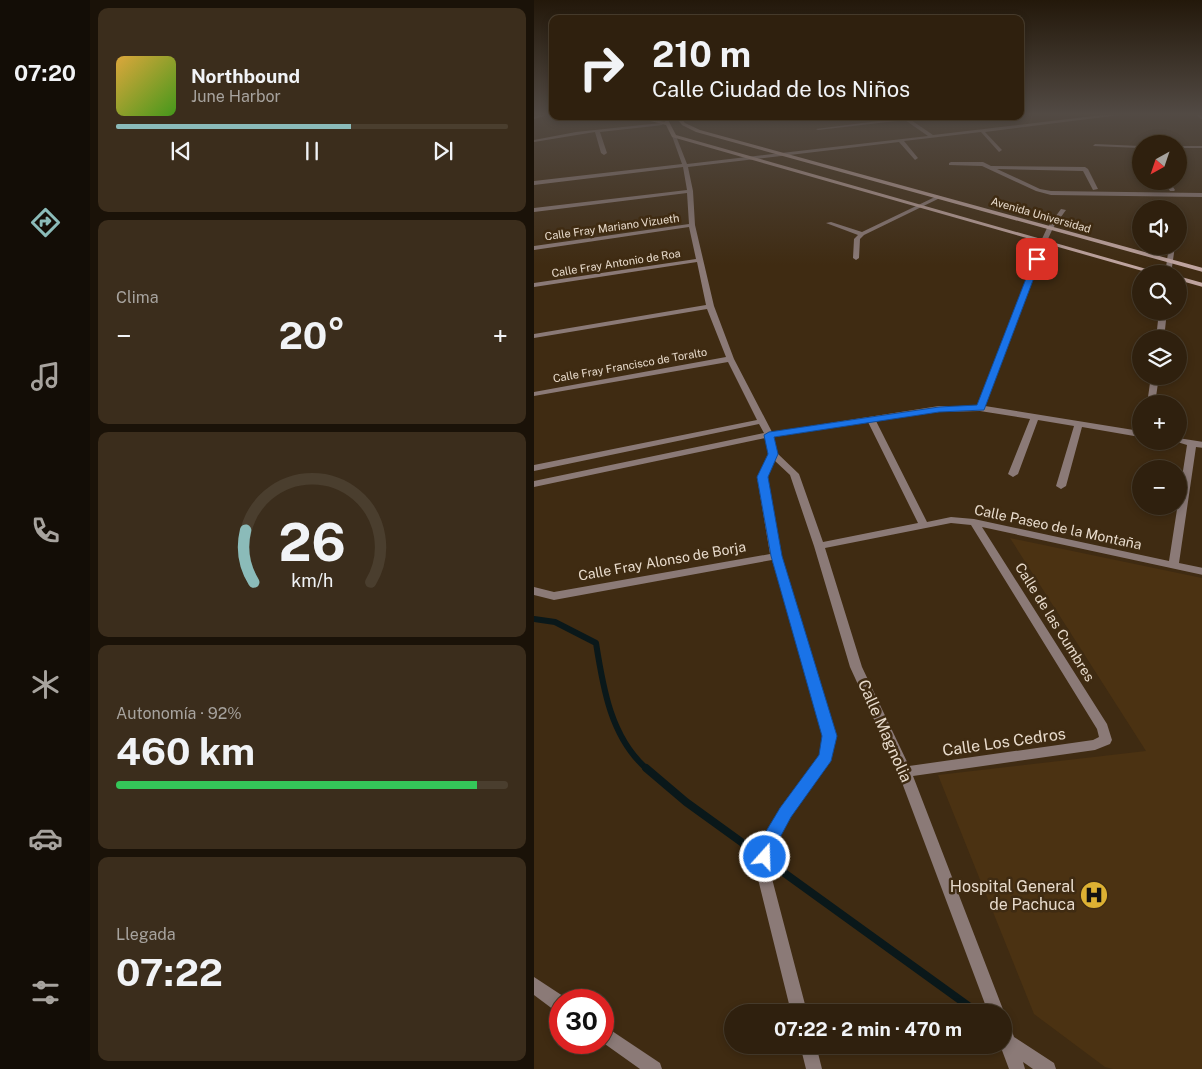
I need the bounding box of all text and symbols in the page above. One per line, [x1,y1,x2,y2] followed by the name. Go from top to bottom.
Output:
[652,34,751,75] text: 210 m
[569,35,634,100] icon: right
[14,60,76,86] text: 07:20
[191,65,300,87] text: Northbound
[652,76,910,102] text: Calle Ciudad de los Niños
[191,87,281,106] text: June Harbor
[1132,135,1186,190] north arrow
[1132,135,1187,515] map controls
[167,137,195,165] icon: previous
[298,137,326,165] icon: pause
[429,137,457,165] icon: next
[990,195,1092,235] street label: Avenida Universidad
[1132,200,1187,255] button: sound
[28,205,63,240] icon: directions
[544,212,680,242] street label: Calle Fray Mariano Vizueth
[1016,238,1058,280] pin
[1023,245,1051,273] icon: arrive
[551,247,681,279] street label: Calle Fray Antonio de Roa
[1132,265,1187,320] button: search
[116,288,159,307] text: Clima
[279,313,345,358] text: 20°
[116,319,132,352] text: −
[492,319,508,352] text: +
[1132,330,1187,385] button: layers
[552,346,708,384] street label: Calle Fray Francisco de Toralto
[28,359,63,394] icon: music
[1132,395,1187,450] button: +
[1132,460,1187,515] button: −
[973,501,1143,553] street label: Calle Paseo de la Montaña
[278,512,346,573] text: 26
[28,513,63,548] icon: phone
[577,538,747,584] street label: Calle Fray Alonso de Borja
[1012,560,1098,684] street label: Calle de las Cumbres
[291,570,333,591] text: km/h
[28,667,63,702] icon: climate
[854,677,916,785] street label: Calle Magnolia
[116,704,242,723] text: Autonomía · 92%
[941,724,1067,760] street label: Calle Los Cedros
[116,729,255,774] text: 460 km
[28,821,63,856] icon: car
[738,830,790,882] position arrow
[950,877,1075,914] place label: Hospital General de Pachuca
[1079,880,1109,910] hospital icon: Hospital General de Pachuca
[116,925,176,944] text: Llegada
[116,950,223,995] text: 07:22
[28,975,63,1010] icon: filters
[549,989,614,1054] speed limit sign: 30
[774,1018,962,1040] text: 07:22 · 2 min · 470 m

